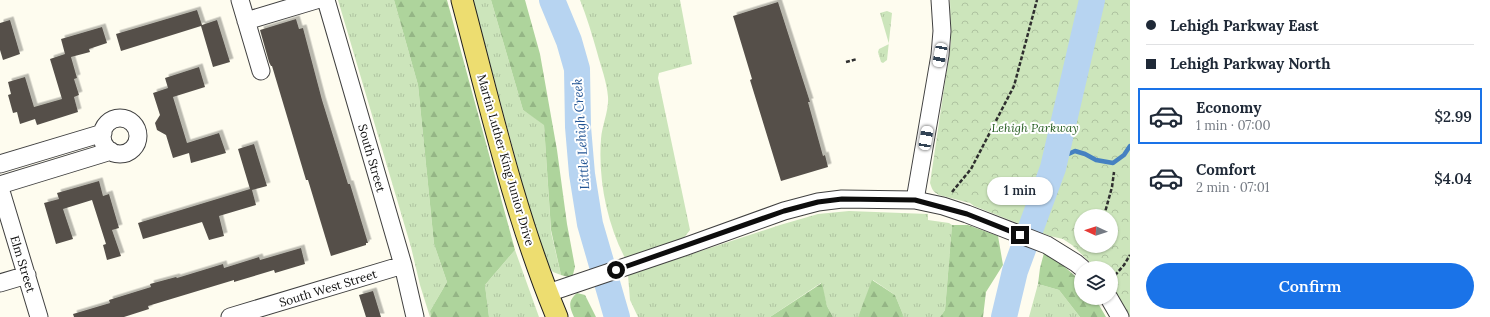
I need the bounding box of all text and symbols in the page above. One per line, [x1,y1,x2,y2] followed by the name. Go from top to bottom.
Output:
[1170,16,1319,35] text: Lehigh Parkway East
[932,42,948,68] car
[1170,54,1331,73] text: Lehigh Parkway North
[474,72,538,248] street label: Martin Luther King Junior Drive
[569,78,593,190] water label: Little Lehigh Creek
[1148,98,1184,134] icon: car
[1196,98,1261,117] text: Economy
[1435,107,1472,126] text: $2.99
[1196,117,1271,134] text: 1 min · 07:00
[991,120,1079,135] park label: Lehigh Parkway
[355,122,389,194] street label: South Street
[918,125,934,151] car
[1148,160,1184,196] icon: car
[1196,160,1256,179] text: Comfort
[1434,169,1472,188] text: $4.04
[987,177,1053,205] callout: 1 min
[1196,179,1270,196] text: 2 min · 07:01
[1004,182,1036,199] text: 1 min
[1074,209,1118,253] north arrow
[1074,209,1118,305] map controls
[1011,226,1029,244] route end
[7,234,39,295] street label: Elm Street
[607,261,625,279] route start
[1074,261,1118,305] button: layers
[1146,263,1474,309] button: Confirm
[277,266,379,310] street label: South West Street

